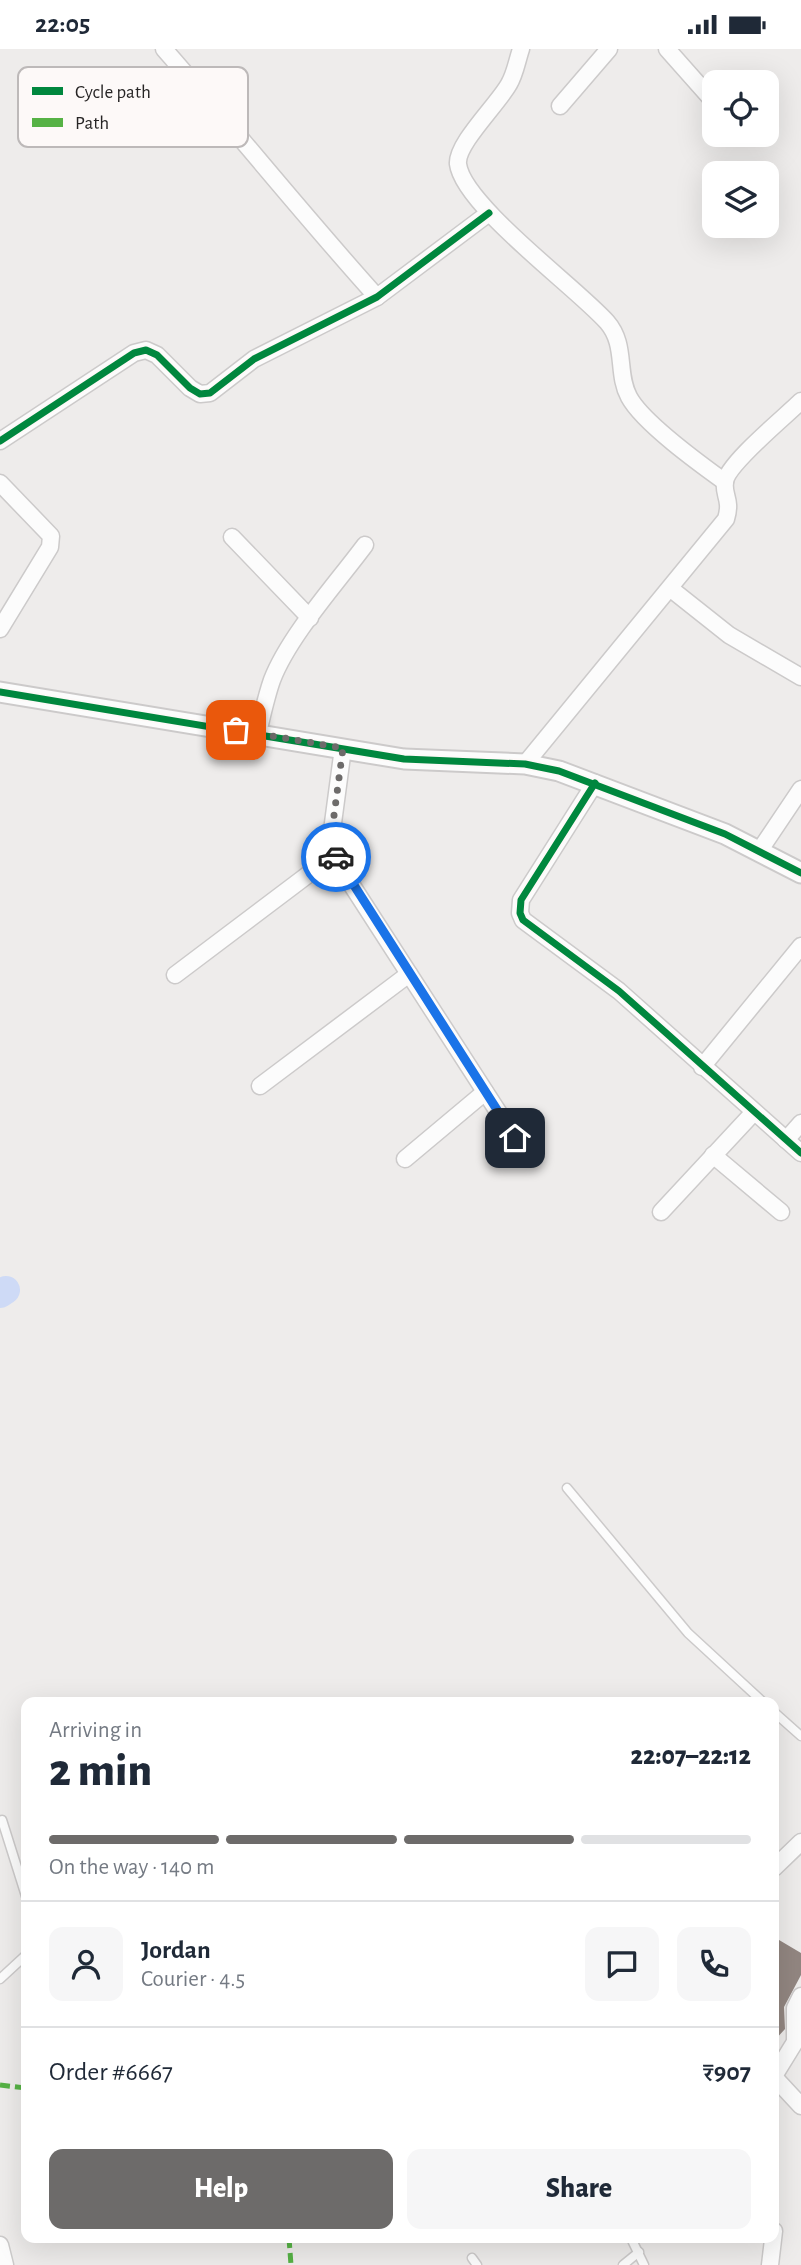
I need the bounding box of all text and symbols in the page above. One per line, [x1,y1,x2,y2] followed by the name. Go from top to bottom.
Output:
[35,11,90,37] text: 22:05
[18,67,248,147] legend
[702,70,779,238] map controls
[702,70,779,147] button: locate
[75,83,151,102] text: Cycle path
[75,114,109,133] text: Path
[702,161,779,238] button: layers
[206,700,266,760] pin
[217,711,255,749] icon: bag
[301,822,371,892] courier
[317,838,355,876] icon: car
[485,1108,545,1168] pin
[496,1119,534,1157] icon: home
[49,1719,142,1742] text: Arriving in
[631,1743,751,1769] text: 22:07–22:12
[49,1748,152,1794] text: 2 min
[49,1856,214,1879] text: On the way · 140 m
[49,1927,123,2001] button: person
[585,1927,659,2001] button: chat
[677,1927,751,2001] button: phone
[141,1937,211,1963] text: Jordan
[141,1968,245,1991] text: Courier · 4.5
[49,2059,173,2085] text: Order #6667
[703,2059,751,2085] text: ₹907
[49,2149,393,2229] button: Help
[407,2149,751,2229] button: Share

